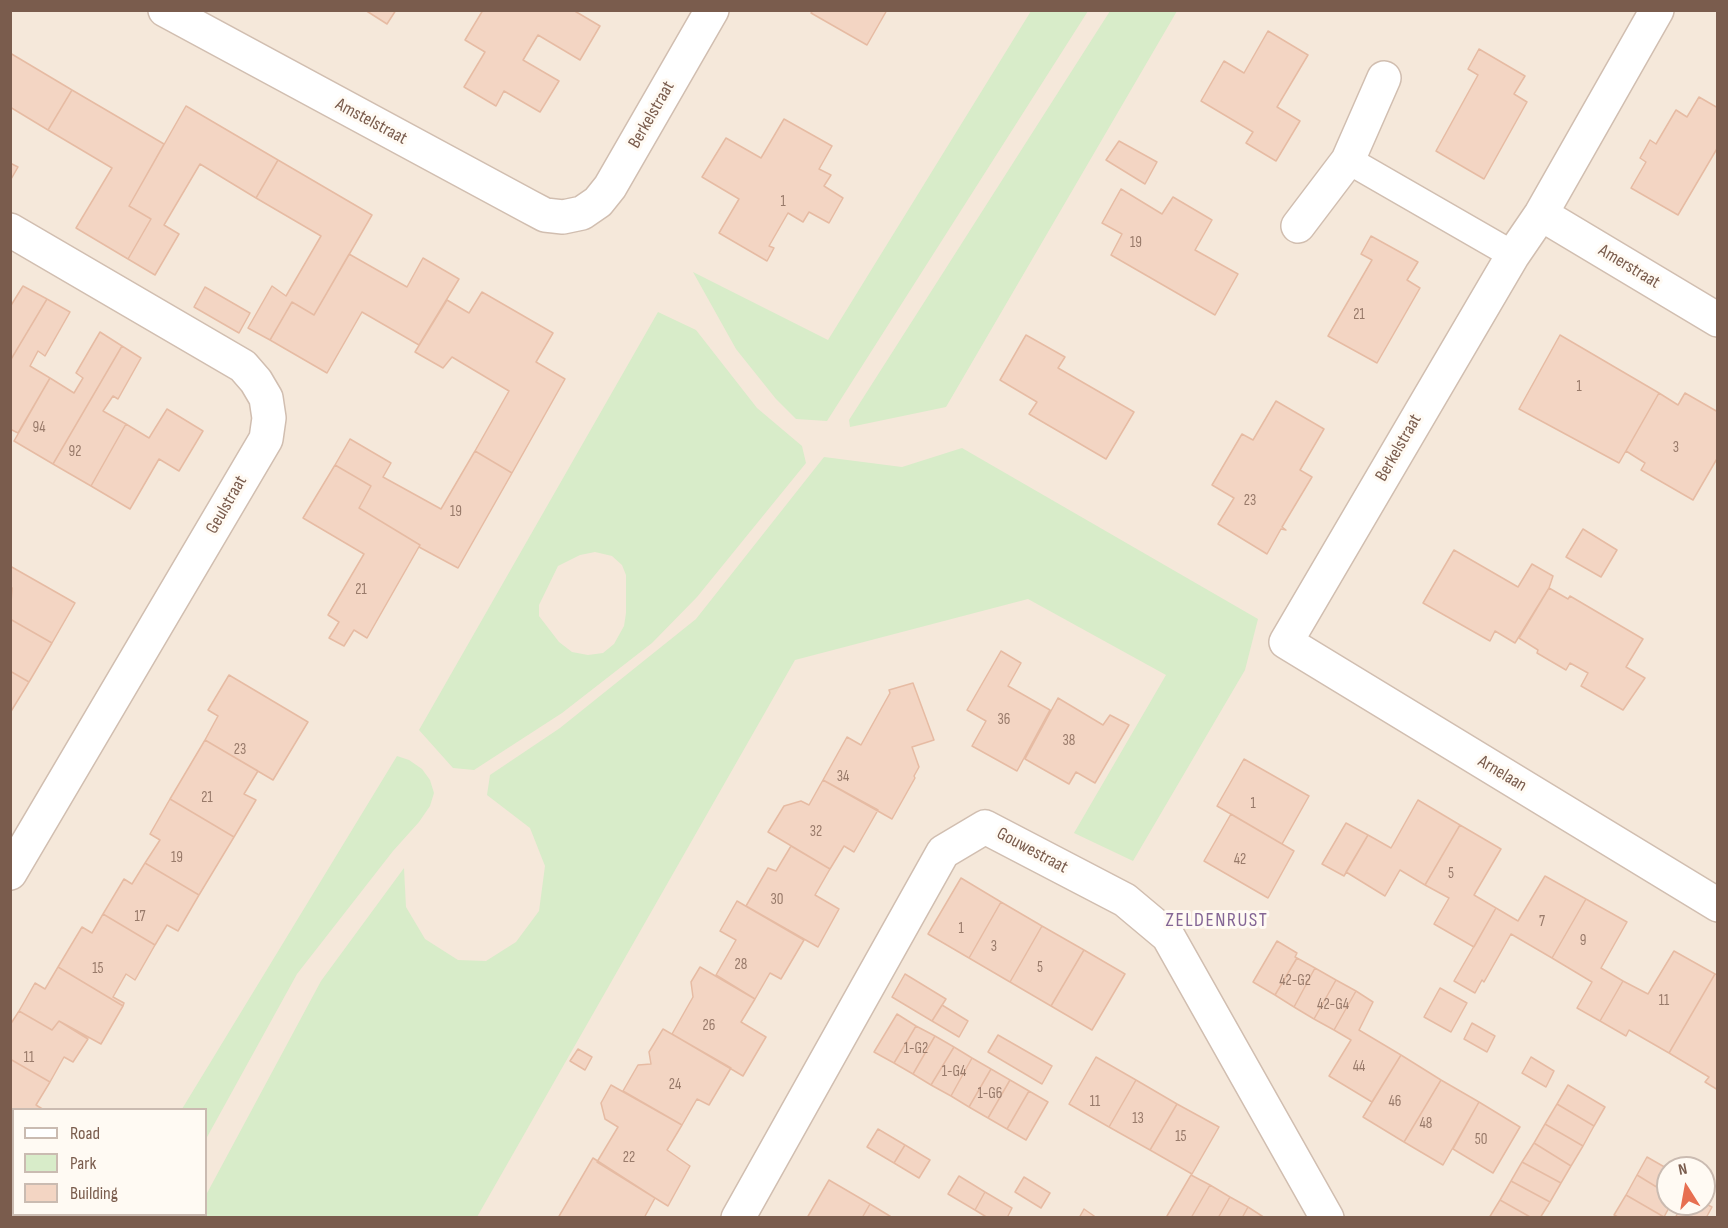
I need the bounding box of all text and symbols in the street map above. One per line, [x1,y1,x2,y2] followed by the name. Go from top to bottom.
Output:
[624,78,680,152] street label: Berkelstraat
[331,94,411,150] street label: Amstelstraat
[780,193,786,211] house number: 1
[1130,234,1142,252] house number: 19
[1594,240,1664,294] street label: Amerstraat
[1353,306,1365,324] house number: 21
[1576,378,1582,396] house number: 1
[1371,411,1427,485] street label: Berkelstraat
[33,419,45,437] house number: 94
[1673,439,1679,457] house number: 3
[69,443,81,461] house number: 92
[202,472,252,538] street label: Geulstraat
[1244,492,1256,510] house number: 23
[450,503,462,521] house number: 19
[355,581,367,599] house number: 21
[998,711,1010,729] house number: 36
[1063,732,1075,750] house number: 38
[234,741,246,759] house number: 23
[1474,751,1530,797] street label: Arnelaan
[837,768,849,786] house number: 34
[201,789,213,807] house number: 21
[1250,795,1256,813] house number: 1
[810,823,822,841] house number: 32
[993,823,1071,879] street label: Gouwestraat
[171,849,183,867] house number: 19
[1234,851,1246,869] house number: 42
[1448,865,1454,883] house number: 5
[771,891,783,909] house number: 30
[134,908,146,926] house number: 17
[1166,909,1268,933] district label: ZELDENRUST
[1539,913,1545,931] house number: 7
[958,920,964,938] house number: 1
[1580,932,1586,950] house number: 9
[991,938,997,956] house number: 3
[735,956,747,974] house number: 28
[1037,959,1043,977] house number: 5
[92,960,104,978] house number: 15
[1279,972,1311,990] house number: 42-G2
[1659,992,1669,1010] house number: 11
[1317,996,1349,1014] house number: 42-G4
[703,1017,715,1035] house number: 26
[904,1040,928,1058] house number: 1-G2
[24,1049,34,1067] house number: 11
[1353,1058,1365,1076] house number: 44
[942,1063,966,1081] house number: 1-G4
[669,1076,681,1094] house number: 24
[978,1085,1002,1103] house number: 1-G6
[1090,1093,1100,1111] house number: 11
[1389,1093,1401,1111] house number: 46
[12,1108,207,1216] legend
[1132,1110,1144,1128] house number: 13
[1420,1115,1432,1133] house number: 48
[70,1123,100,1144] text: Road
[1175,1128,1187,1146] house number: 15
[1475,1131,1487,1149] house number: 50
[623,1149,635,1167] house number: 22
[70,1153,96,1174] text: Park
[1656,1156,1716,1216] north arrow
[1677,1160,1689,1180] text: N
[70,1183,118,1204] text: Building

